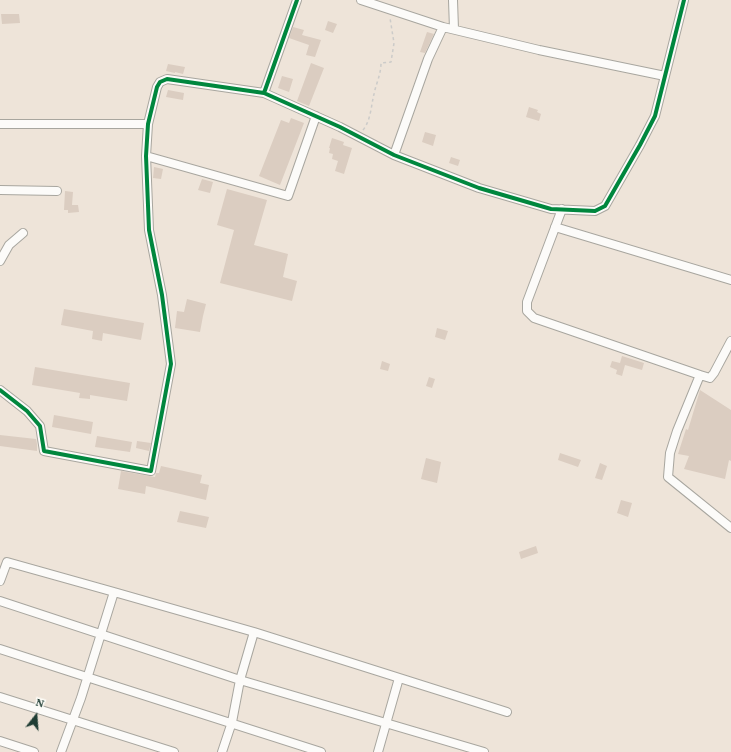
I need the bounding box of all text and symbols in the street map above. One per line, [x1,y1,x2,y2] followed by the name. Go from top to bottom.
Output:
[16,696,56,736] north arrow
[34,696,46,712] text: N

